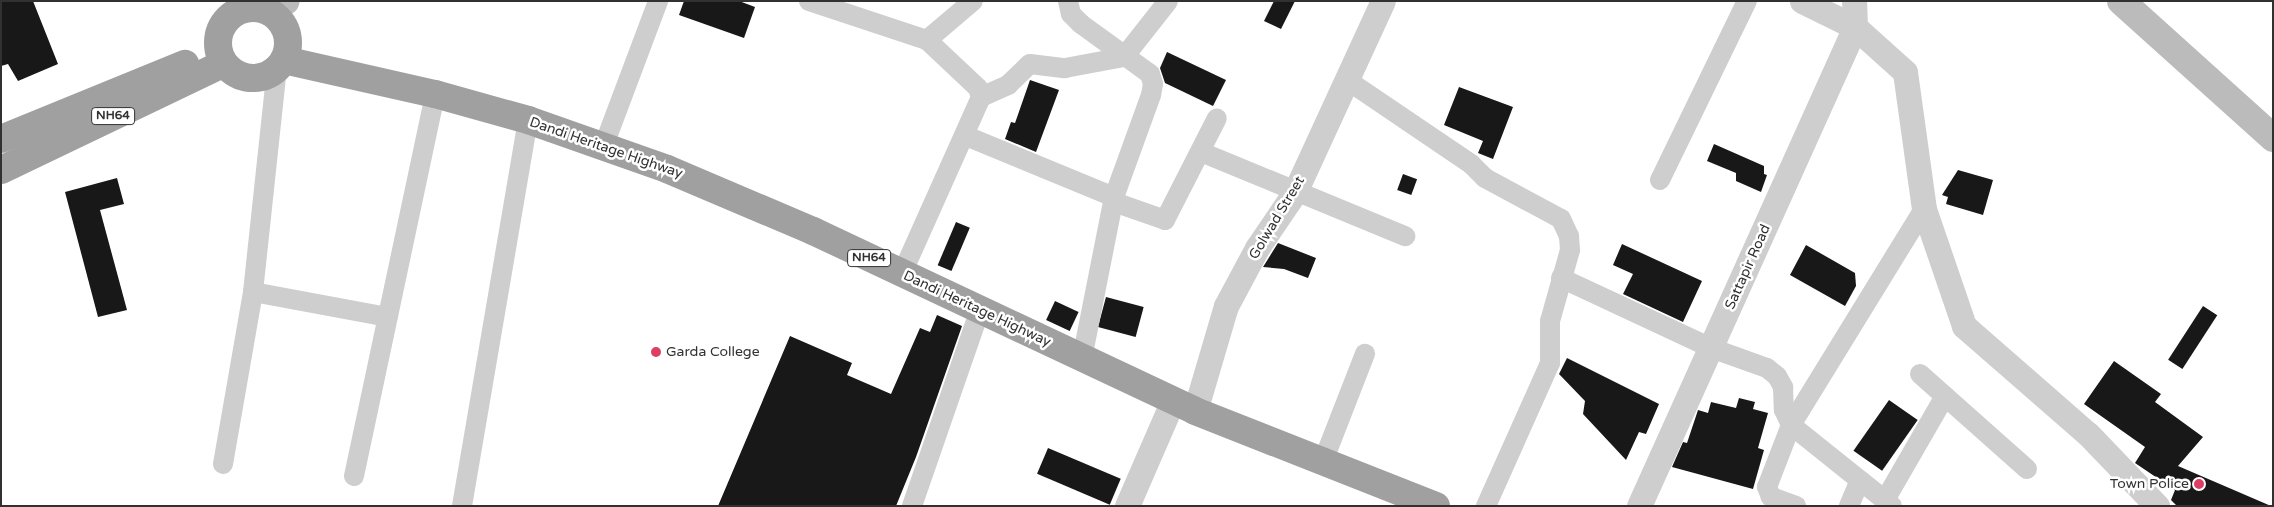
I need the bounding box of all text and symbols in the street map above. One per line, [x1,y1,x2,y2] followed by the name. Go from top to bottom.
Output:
[90,106,136,125] road number: NH64
[527,114,685,182] street label: Dandi Heritage Highway
[1246,173,1308,263] street label: Golwad Street
[1722,222,1774,312] street label: Sattapir Road
[846,248,892,268] road number: NH64
[901,267,1053,351] street label: Dandi Heritage Highway
[666,344,760,360] place label: Garda College
[650,346,662,358] marker: Garda College
[2110,476,2189,492] place label: Town Police
[2193,478,2205,490] marker: Town Police

